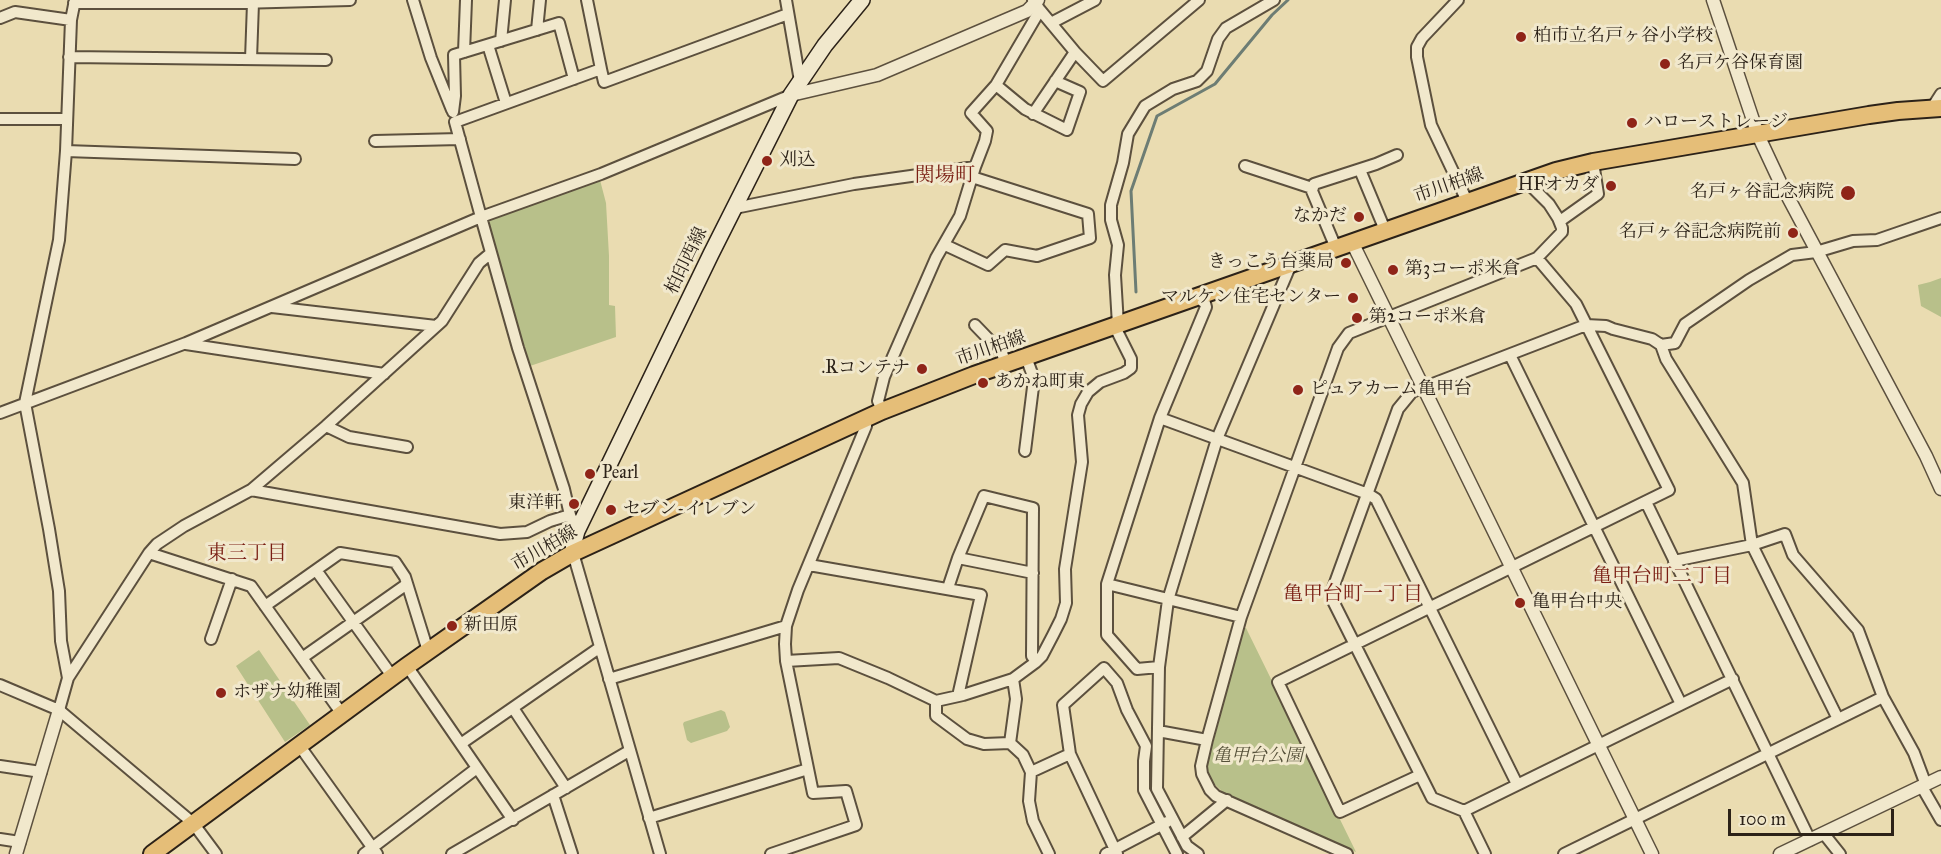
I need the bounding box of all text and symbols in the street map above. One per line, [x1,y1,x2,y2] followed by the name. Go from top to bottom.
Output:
[1533,26,1713,48] place label: 柏市立名戸ヶ谷小学校
[1514,30,1528,44] marker: 柏市立名戸ヶ谷小学校
[1677,53,1803,75] place label: 名戸ケ谷保育園
[1658,57,1672,71] marker: 名戸ケ谷保育園
[1644,112,1788,134] place label: ハローストレージ
[1625,116,1639,130] marker: ハローストレージ
[779,150,815,172] place label: 刈込
[760,154,774,168] marker: 刈込
[915,164,975,188] district label: 関場町
[1411,164,1487,208] street label: 市川柏線
[1518,175,1599,197] place label: HFオカダ
[1604,179,1618,193] marker: HFオカダ
[1690,182,1834,204] place label: 名戸ヶ谷記念病院
[1839,184,1857,202] marker: 名戸ヶ谷記念病院
[1293,206,1347,228] place label: なかだ
[1352,210,1366,224] marker: なかだ
[1619,222,1781,244] place label: 名戸ヶ谷記念病院前
[662,224,712,298] street label: 柏印西線
[1786,226,1800,240] marker: 名戸ヶ谷記念病院前
[1208,252,1334,274] place label: きっこう台薬局
[1339,256,1353,270] marker: きっこう台薬局
[1405,259,1520,281] place label: 第3コーポ米倉
[1386,263,1400,277] marker: 第3コーポ米倉
[1161,287,1341,309] place label: マルケン住宅センター
[1346,291,1360,305] marker: マルケン住宅センター
[1369,307,1486,329] place label: 第2コーポ米倉
[1350,311,1364,325] marker: 第2コーポ米倉
[953,327,1029,371] street label: 市川柏線
[822,358,910,380] place label: .Rコンテナ
[915,362,929,376] marker: .Rコンテナ
[995,372,1085,394] place label: あかね町東
[976,376,990,390] marker: あかね町東
[1310,379,1472,401] place label: ピュアカーム亀甲台
[1291,383,1305,397] marker: ピュアカーム亀甲台
[602,463,638,485] place label: Pearl
[583,467,597,481] marker: Pearl
[508,493,562,515] place label: 東洋軒
[567,497,581,511] marker: 東洋軒
[623,499,756,521] place label: セブン-イレブン
[604,503,618,517] marker: セブン-イレブン
[508,522,582,576] street label: 市川柏線
[207,542,287,566] district label: 東三丁目
[1592,565,1732,589] district label: 亀甲台町二丁目
[1283,583,1423,607] district label: 亀甲台町一丁目
[1532,592,1622,614] place label: 亀甲台中央
[1513,596,1527,610] marker: 亀甲台中央
[464,615,518,637] place label: 新田原
[445,619,459,633] marker: 新田原
[233,682,341,704] place label: ホザナ幼稚園
[214,686,228,700] marker: ホザナ幼稚園
[1213,746,1303,768] park label: 亀甲台公園
[1731,797,1898,835] scale bar
[1739,808,1786,830] text: 100 m

